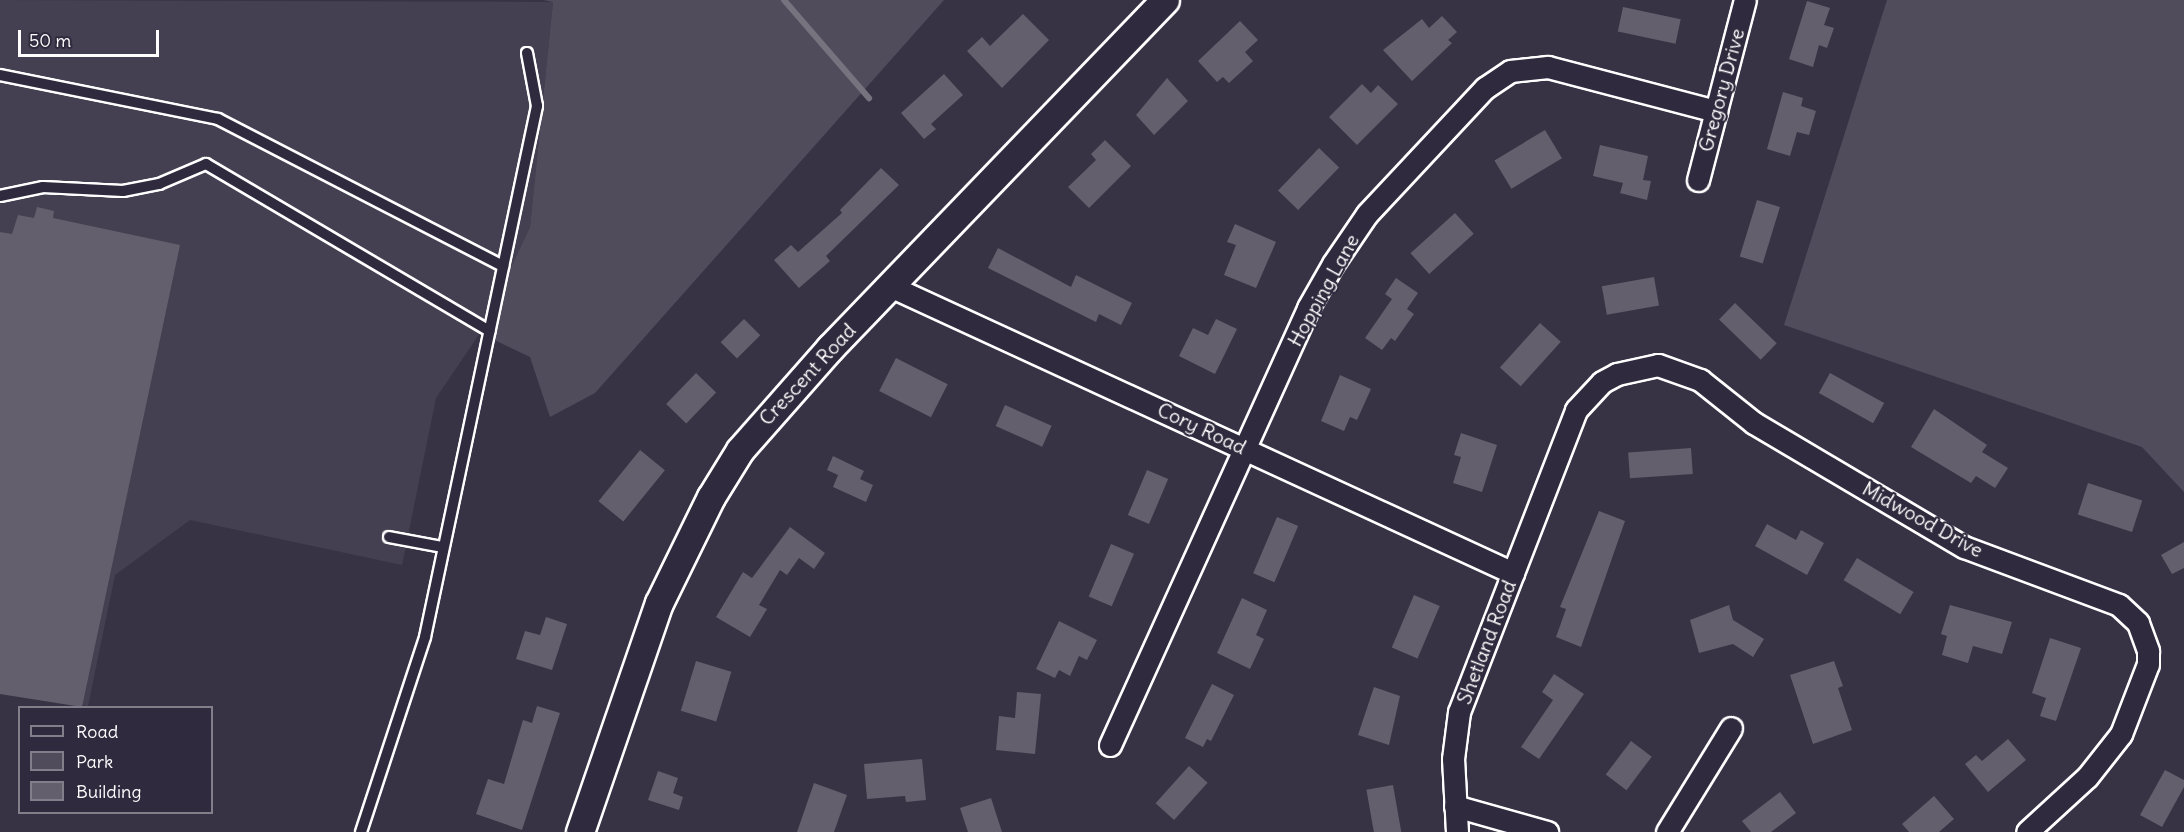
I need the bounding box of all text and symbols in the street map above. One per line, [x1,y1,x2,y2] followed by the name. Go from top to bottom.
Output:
[21,18,162,56] scale bar
[1693,26,1749,154] street label: Gregory Drive
[29,29,71,52] text: 50 m
[1282,230,1364,350] street label: Hopping Lane
[754,318,860,430] street label: Crescent Road
[1154,397,1250,459] street label: Cory Road
[1858,476,1988,562] street label: Midwood Drive
[1451,577,1521,707] street label: Shetland Road
[18,706,213,814] legend
[76,720,118,743] text: Road
[76,750,113,773] text: Park
[76,780,141,803] text: Building

